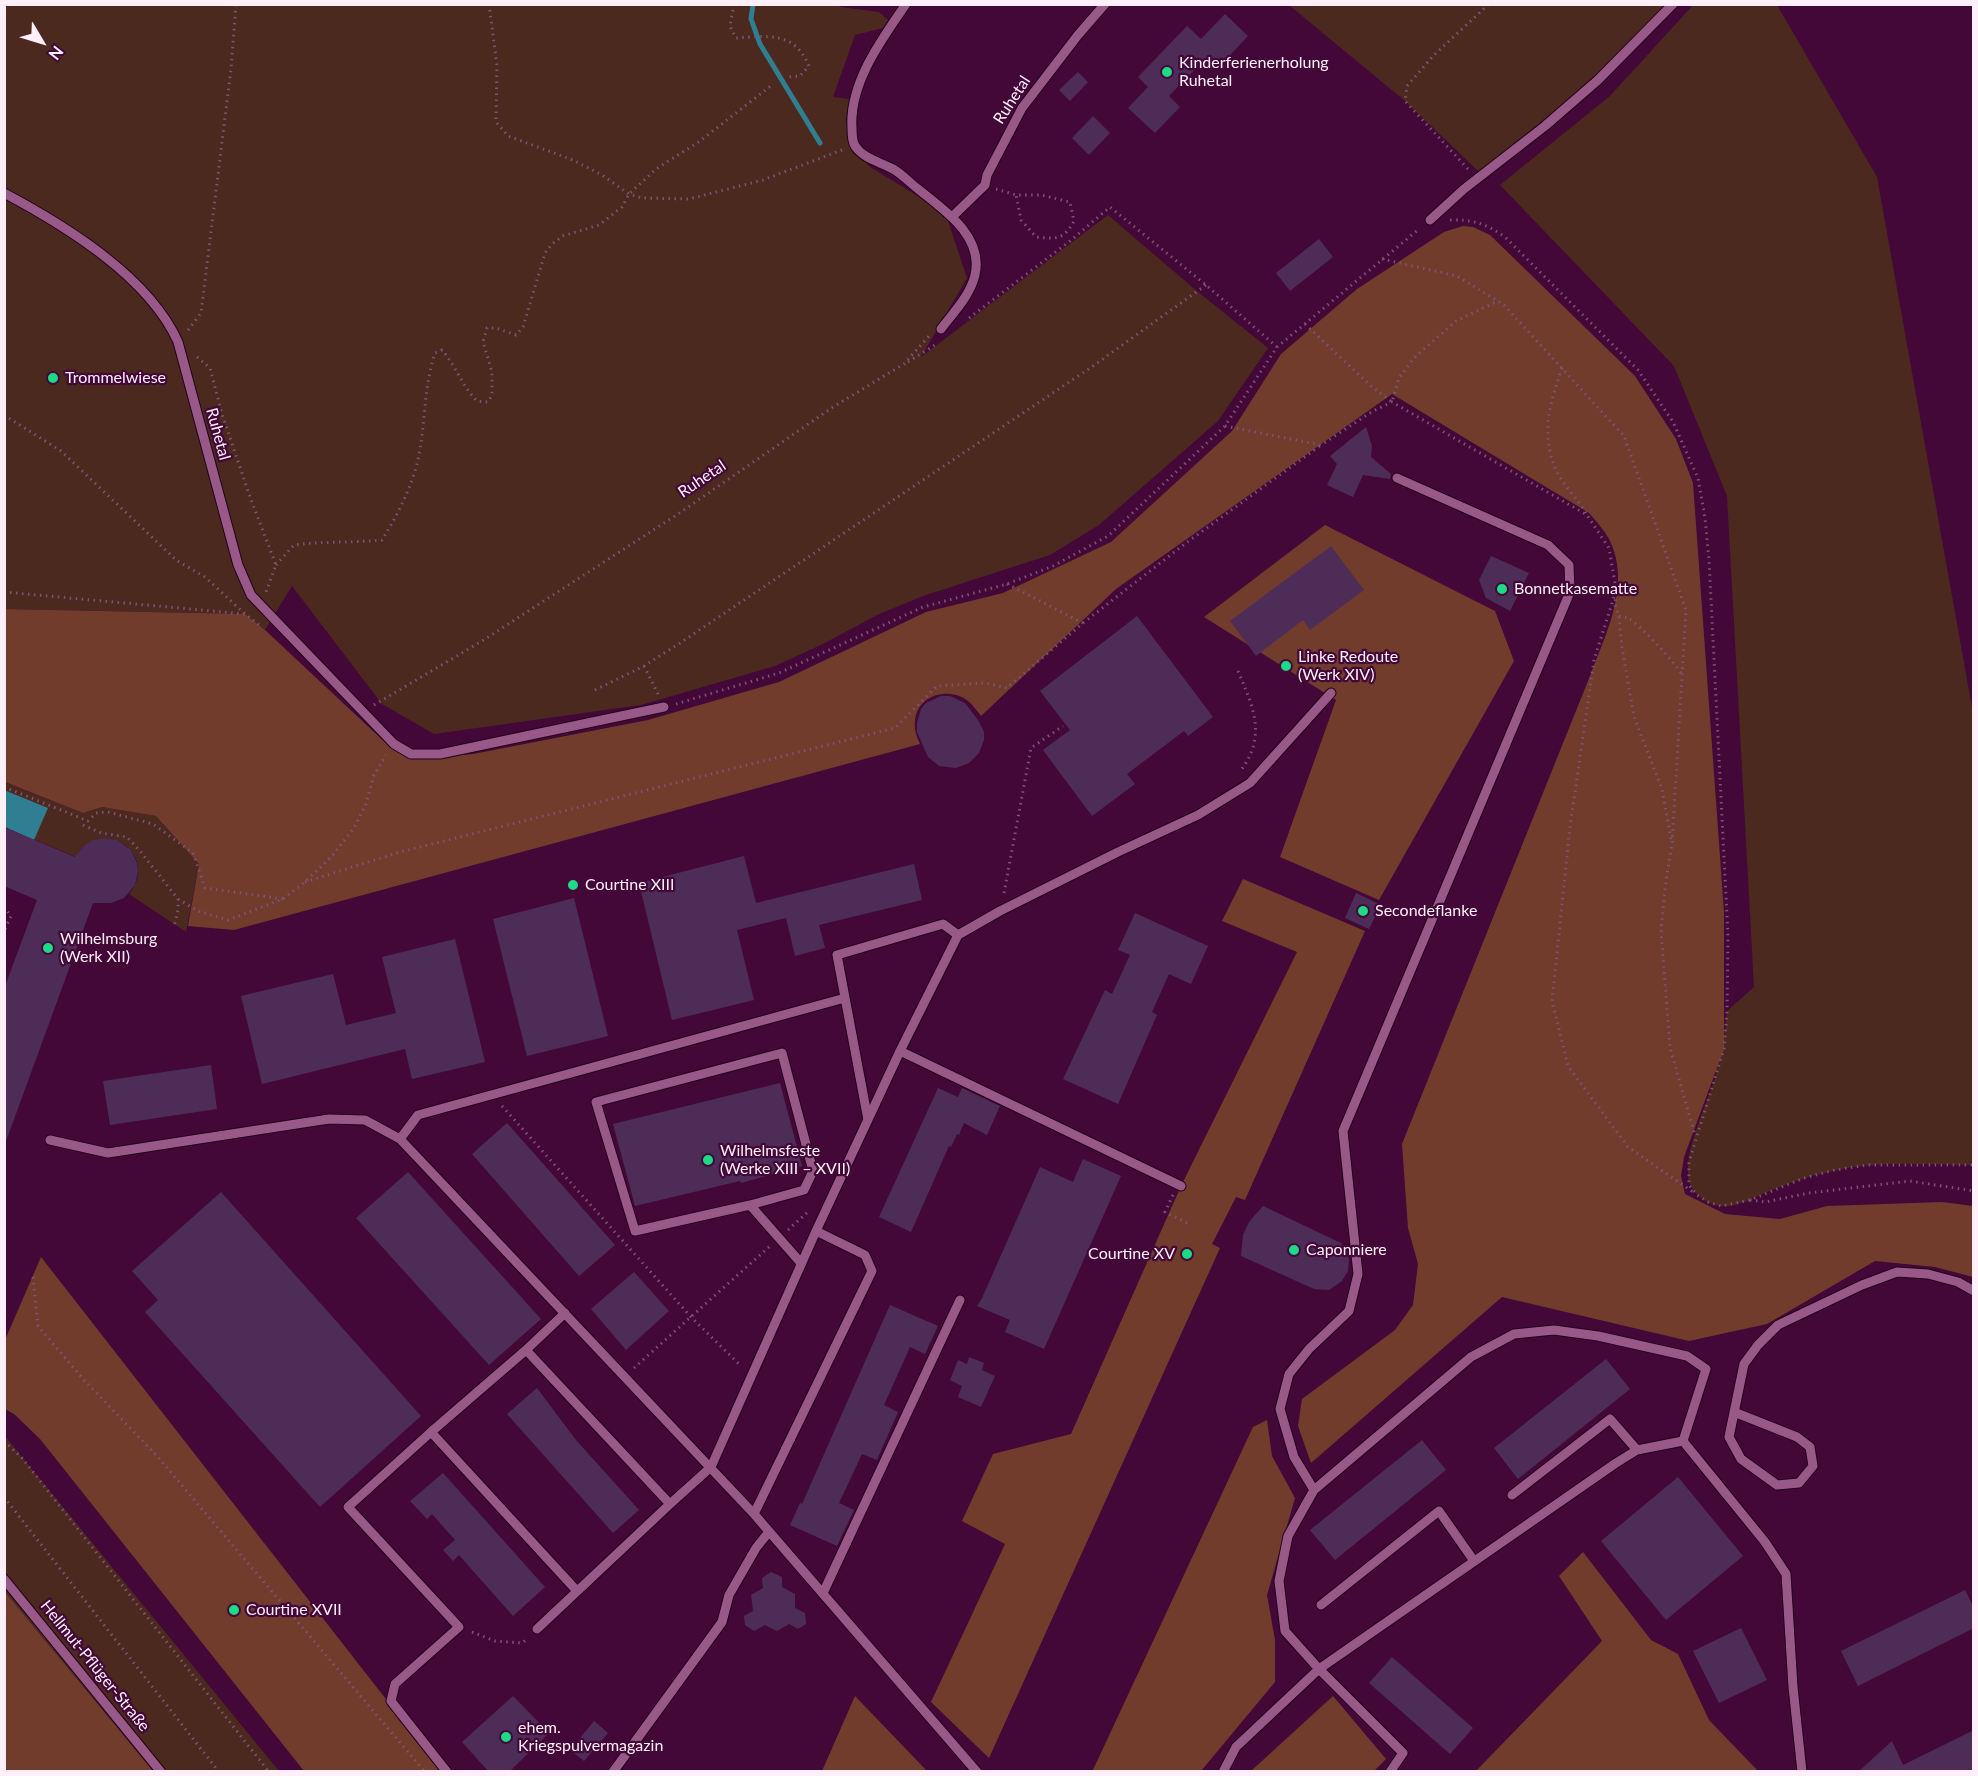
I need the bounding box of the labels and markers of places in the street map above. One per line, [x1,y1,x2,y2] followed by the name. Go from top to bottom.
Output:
[1179,53,1329,91] place label: Kinderferienerholung Ruhetal
[1160,65,1174,79] marker: Kinderferienerholung Ruhetal
[65,368,166,388] place label: Trommelwiese
[46,371,60,385] marker: Trommelwiese
[1514,579,1637,599] place label: Bonnetkasematte
[1495,582,1509,596] marker: Bonnetkasematte
[1298,647,1398,685] place label: Linke Redoute (Werk XIV)
[1279,659,1293,673] marker: Linke Redoute (Werk XIV)
[585,875,674,895] place label: Courtine XIII
[566,878,580,892] marker: Courtine XIII
[1375,901,1477,921] place label: Secondeflanke
[1356,904,1370,918] marker: Secondeflanke
[60,929,157,967] place label: Wilhelmsburg (Werk XII)
[41,941,55,955] marker: Wilhelmsburg (Werk XII)
[720,1141,850,1179] place label: Wilhelmsfeste (Werke XIII – XVII)
[701,1153,715,1167] marker: Wilhelmsfeste (Werke XIII – XVII)
[1306,1240,1387,1260] place label: Caponniere
[1287,1243,1301,1257] marker: Caponniere
[1088,1244,1175,1264] place label: Courtine XV
[1180,1247,1194,1261] marker: Courtine XV
[246,1600,342,1620] place label: Courtine XVII
[227,1603,241,1617] marker: Courtine XVII
[518,1718,663,1756] place label: ehem. Kriegspulvermagazin
[499,1730,513,1744] marker: ehem. Kriegspulvermagazin

